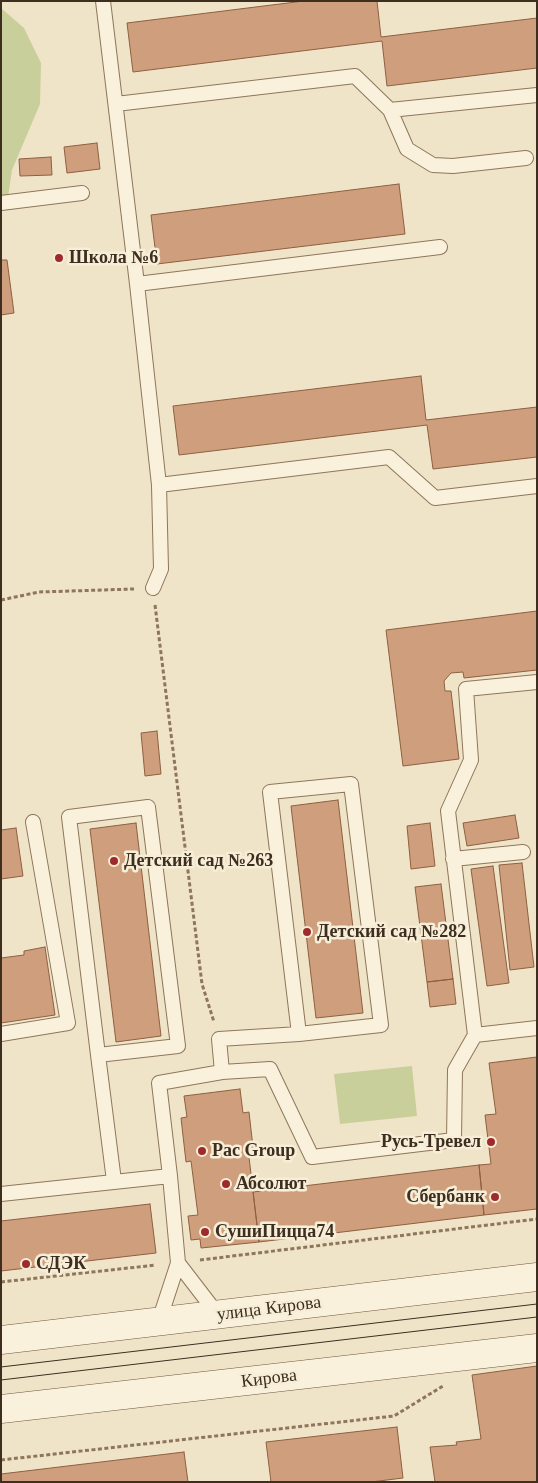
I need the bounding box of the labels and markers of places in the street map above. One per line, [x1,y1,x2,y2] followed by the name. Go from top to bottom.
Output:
[69,247,158,269] place label: Школа №6
[53,252,65,264] marker: Школа №6
[124,850,273,872] place label: Детский сад №263
[108,855,120,867] marker: Детский сад №263
[317,921,466,943] place label: Детский сад №282
[301,926,313,938] marker: Детский сад №282
[381,1131,481,1153] place label: Русь-Тревел
[485,1136,497,1148] marker: Русь-Тревел
[212,1140,295,1162] place label: Pac Group
[196,1145,208,1157] marker: Pac Group
[236,1173,306,1195] place label: Абсолют
[220,1178,232,1190] marker: Абсолют
[406,1186,485,1208] place label: Сбербанк
[489,1191,501,1203] marker: Сбербанк
[215,1221,334,1243] place label: СушиПицца74
[199,1226,211,1238] marker: СушиПицца74
[36,1253,86,1275] place label: СДЭК
[20,1258,32,1270] marker: СДЭК

